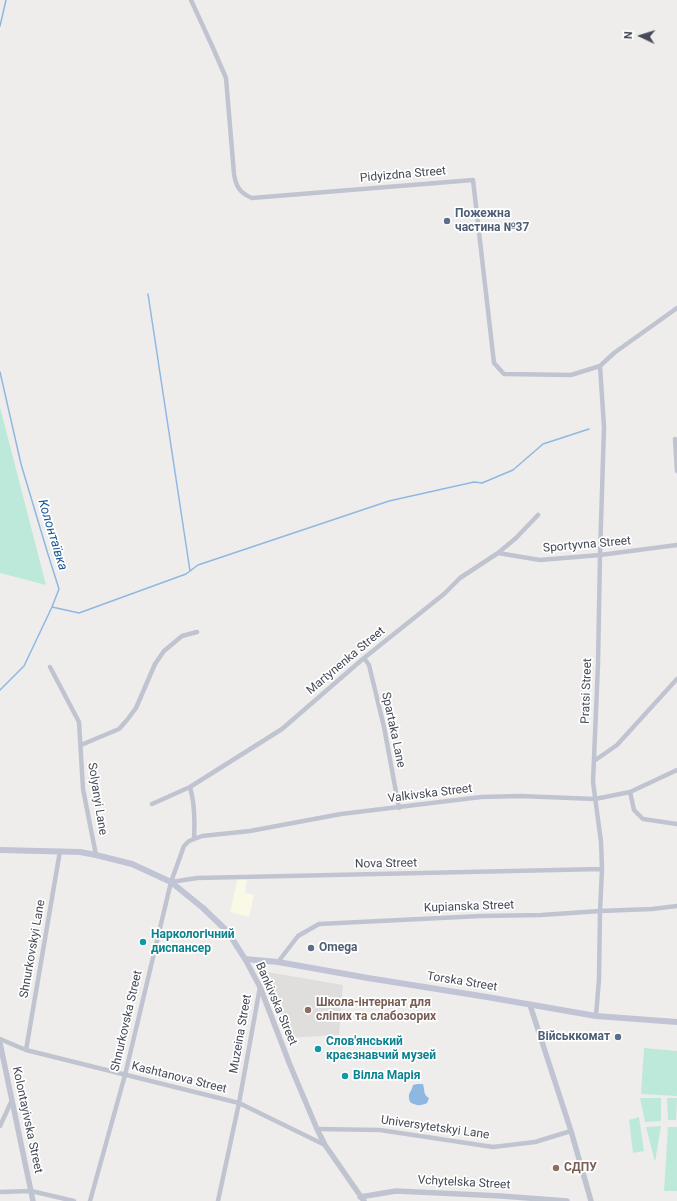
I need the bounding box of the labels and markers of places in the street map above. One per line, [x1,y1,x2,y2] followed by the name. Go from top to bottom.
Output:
[455,207,529,235] place label: Пожежна частина №37
[442,216,452,226] marker: Пожежна частина №37
[151,928,235,956] place label: Наркологічний диспансер
[138,937,148,947] marker: Наркологічний диспансер
[319,941,357,955] place label: Omega
[306,943,316,953] marker: Omega
[316,996,436,1024] place label: Школа-інтернат для сліпих та слабозорих
[303,1005,313,1015] marker: Школа-інтернат для сліпих та слабозорих
[538,1030,610,1044] place label: Військкомат
[613,1032,623,1042] marker: Військкомат
[326,1035,436,1063] place label: Слов'янський краєзнавчий музей
[313,1044,323,1054] marker: Слов'янський краєзнавчий музей
[353,1069,420,1083] place label: Вілла Марія
[340,1071,350,1081] marker: Вілла Марія
[564,1161,597,1175] place label: СДПУ
[551,1163,561,1173] marker: СДПУ

